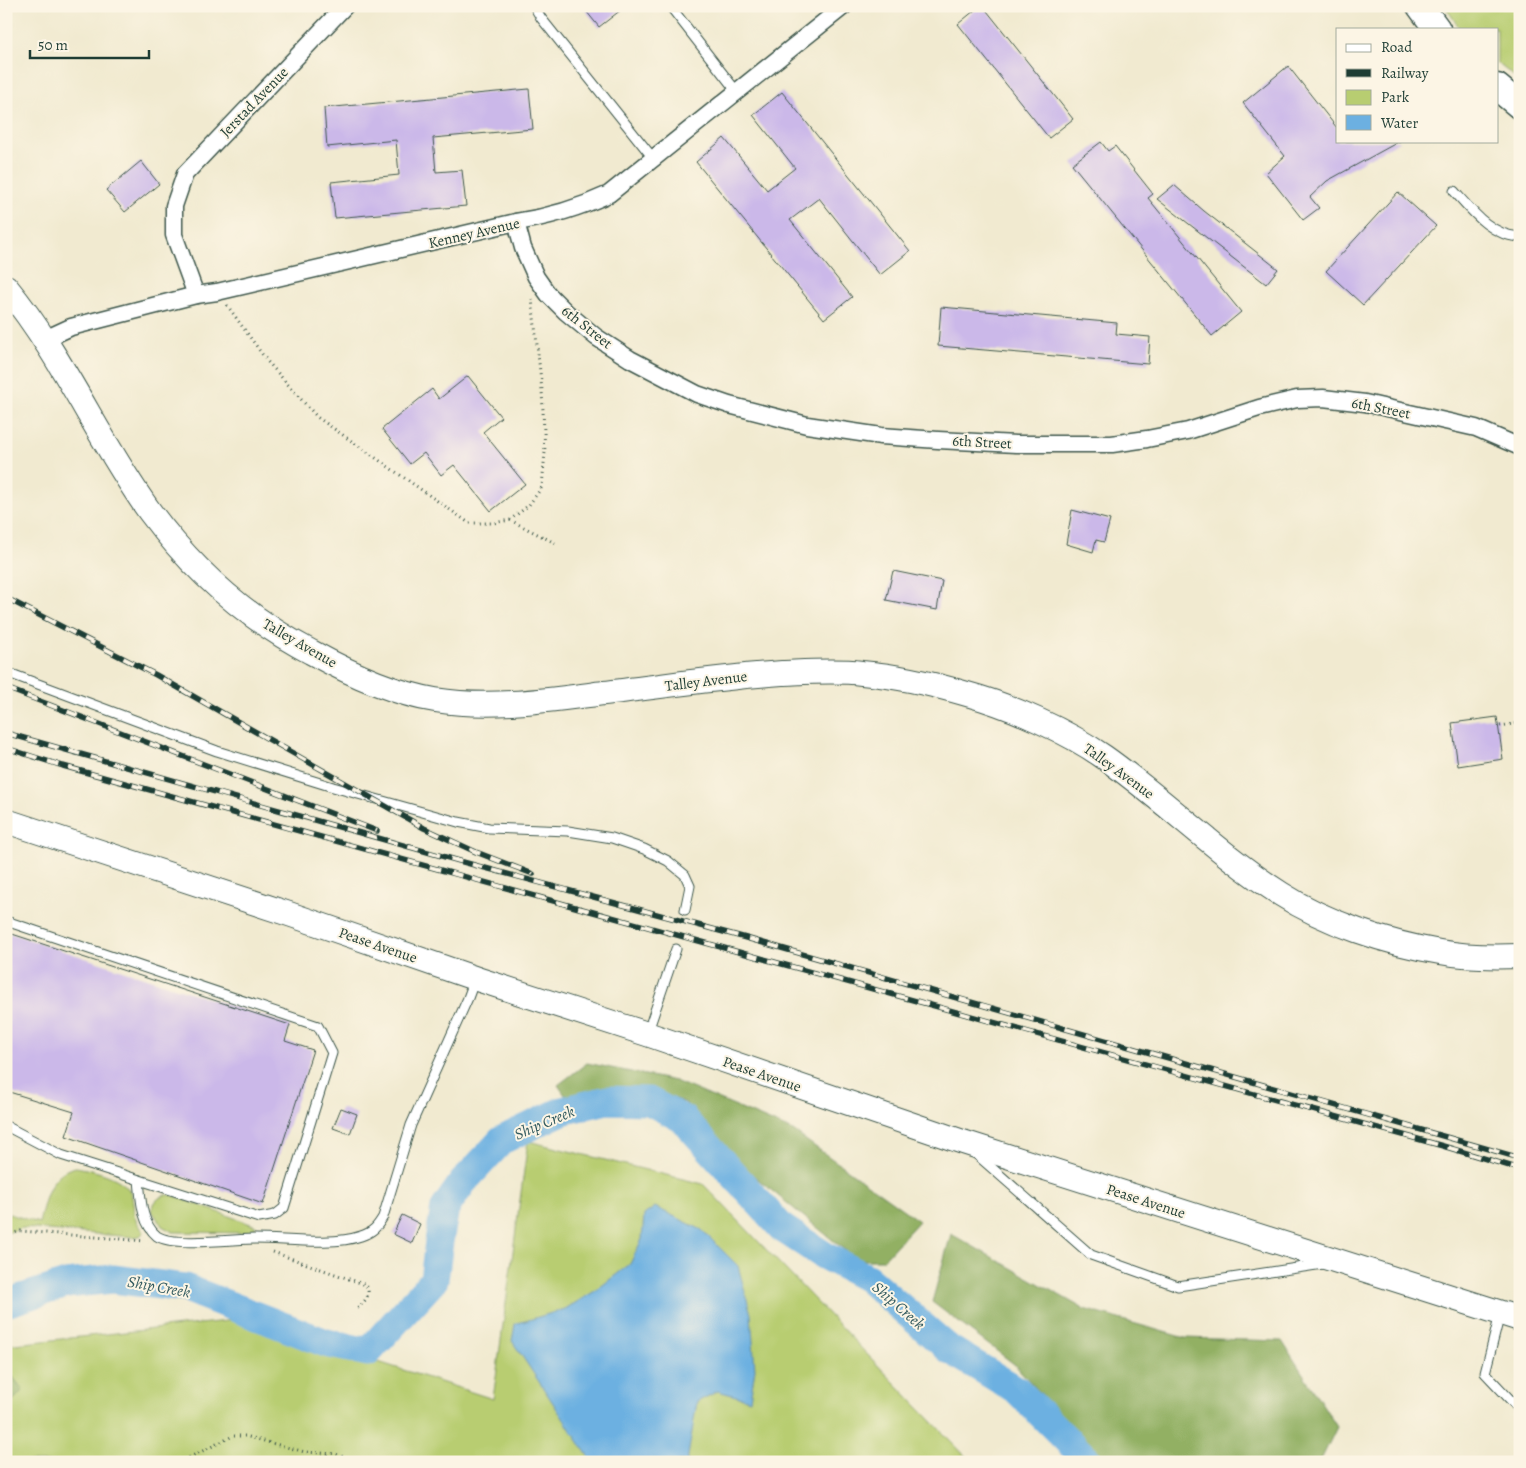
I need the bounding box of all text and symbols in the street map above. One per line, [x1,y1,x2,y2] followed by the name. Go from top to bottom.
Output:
[30,28,149,60] scale bar
[1336,28,1498,142] legend
[38,35,68,55] text: 50 m
[1381,37,1413,57] text: Road
[215,62,293,141] street label: Jerstad Avenue
[1381,63,1429,83] text: Railway
[1381,87,1410,107] text: Park
[1380,113,1418,133] text: Water
[426,213,522,253] street label: Kenney Avenue
[557,301,617,353] street label: 6th Street
[1350,392,1412,424] street label: 6th Street
[952,430,1012,454] street label: 6th Street
[259,614,341,672] street label: Talley Avenue
[664,666,749,696] street label: Talley Avenue
[1080,739,1159,804] street label: Talley Avenue
[336,922,420,968] street label: Pease Avenue
[720,1051,804,1097] street label: Pease Avenue
[511,1100,578,1145] water label: Ship Creek
[1104,1179,1188,1223] street label: Pease Avenue
[126,1271,192,1303] water label: Ship Creek
[867,1277,930,1335] water label: Ship Creek

